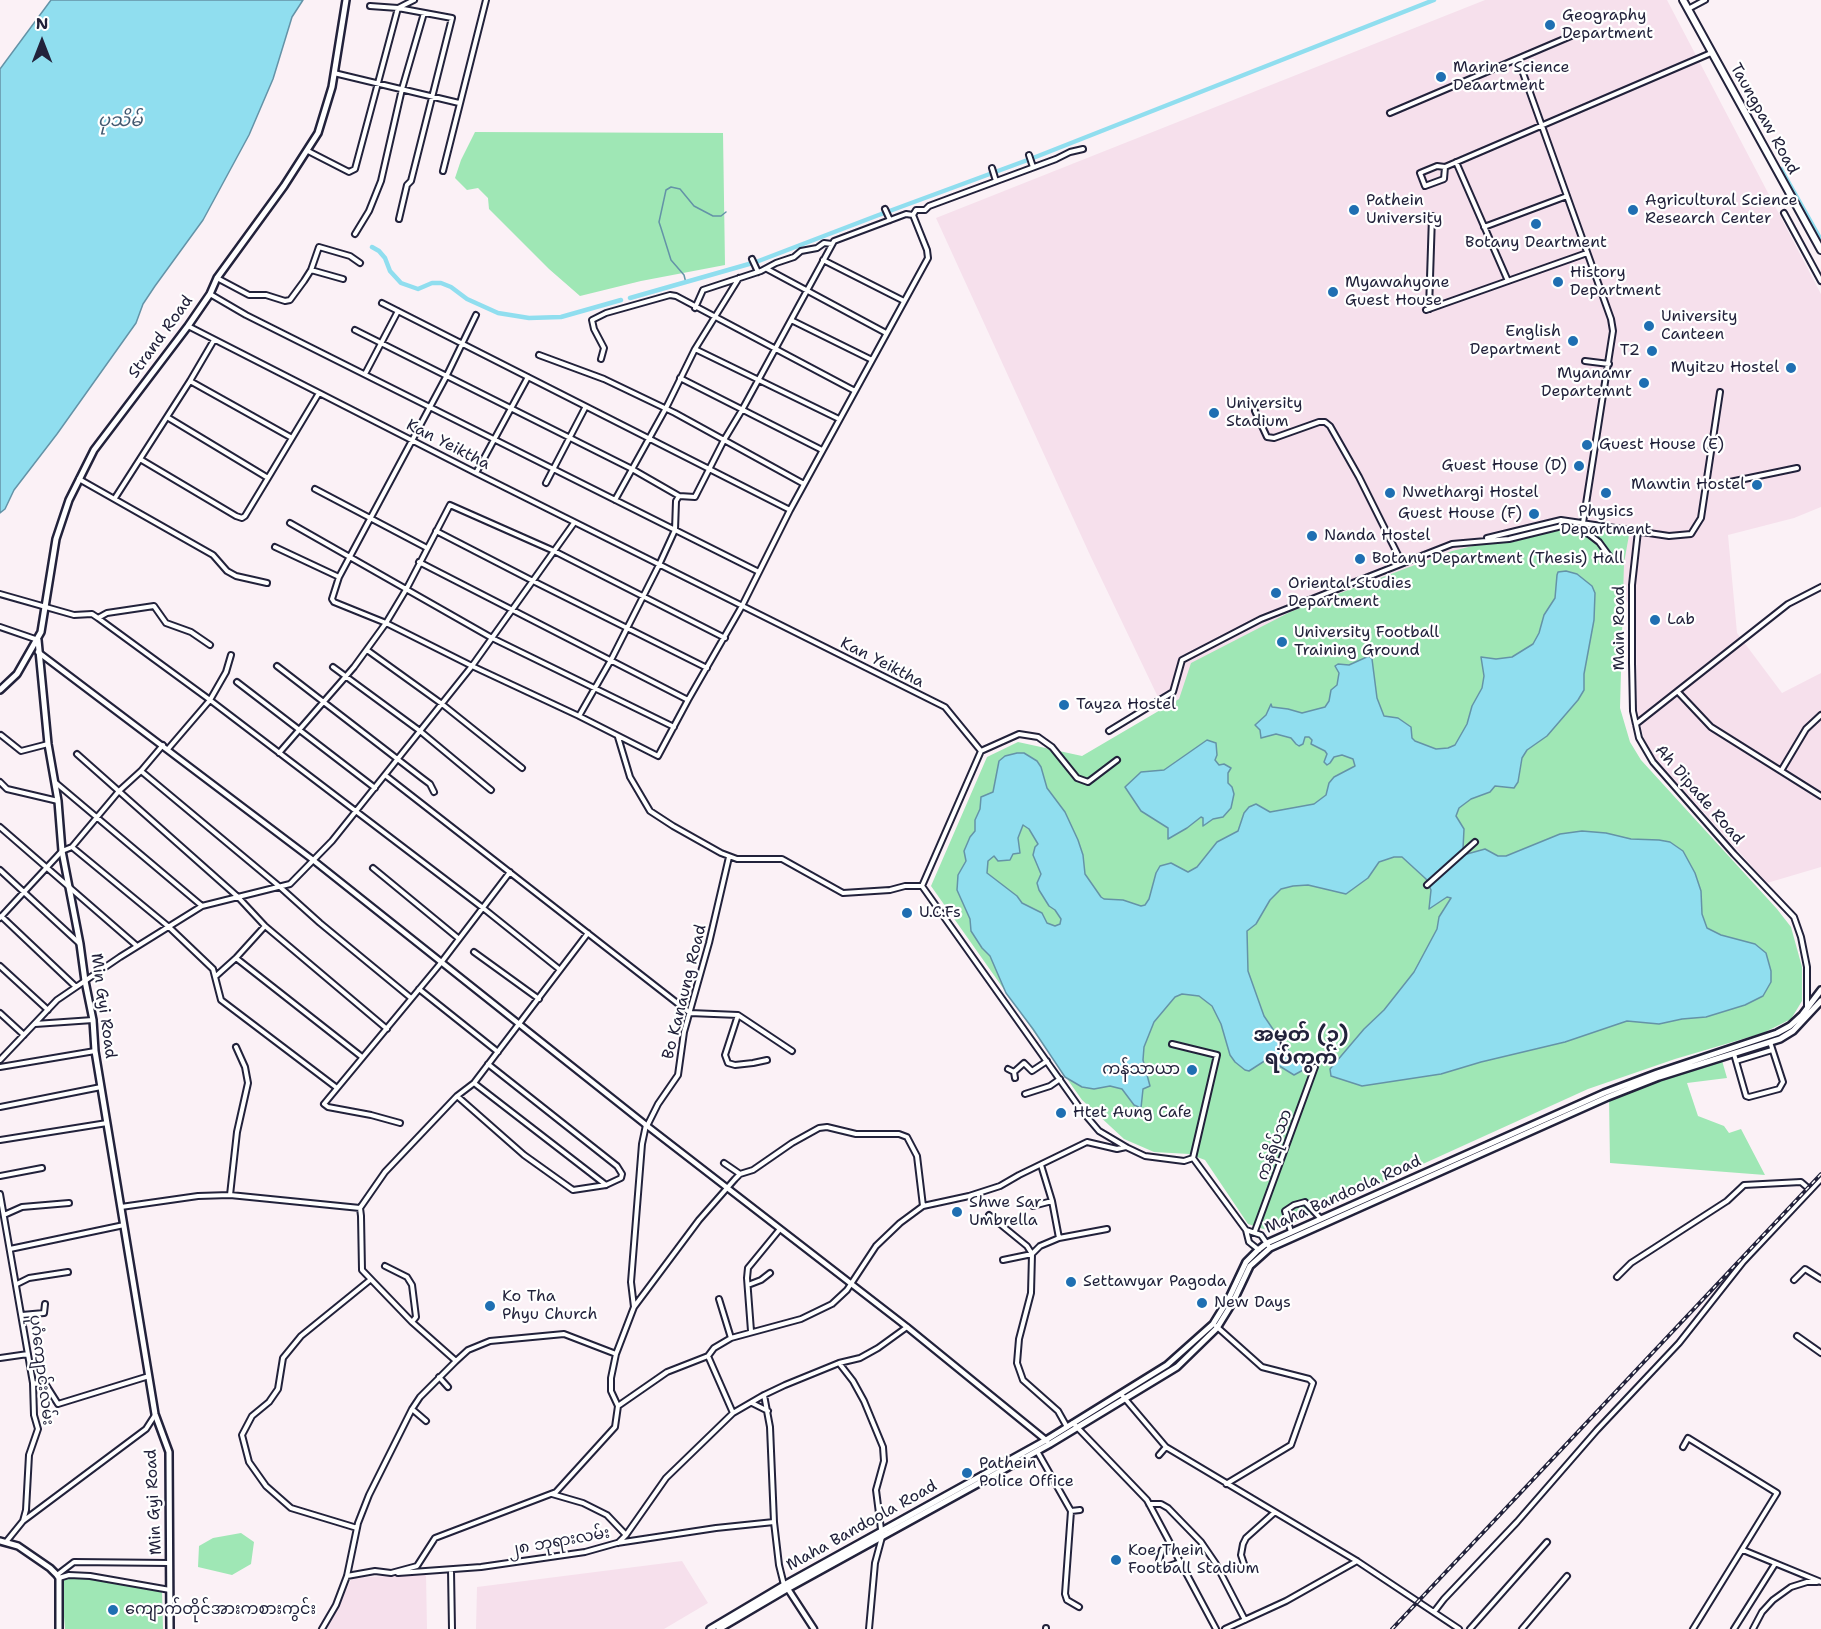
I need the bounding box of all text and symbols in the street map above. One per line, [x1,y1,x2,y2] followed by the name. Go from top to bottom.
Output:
[1562,6,1653,44] place label: Geography Department
[12,12,72,72] north arrow
[36,13,48,34] text: N
[1543,18,1557,32] marker: Geography Department
[1453,58,1570,96] place label: Marine Science Deaartment
[1725,60,1803,178] street label: Taungpaw Road
[1434,70,1448,84] marker: Marine Science Deaartment
[98,110,142,132] water label: ပုသိမ်
[1366,191,1442,229] place label: Pathein University
[1645,191,1798,229] place label: Agricultural Science Research Center
[1347,203,1361,217] marker: Pathein University
[1626,203,1640,217] marker: Agricultural Science Research Center
[1529,217,1543,231] marker: Botany Deartment
[1465,233,1607,253] place label: Botany Deartment
[1570,263,1661,301] place label: History Department
[1345,273,1450,311] place label: Myawahyone Guest House
[1551,275,1565,289] marker: History Department
[1326,285,1340,299] marker: Myawahyone Guest House
[125,292,197,382] street label: Strand Road
[1661,307,1737,345] place label: University Canteen
[1642,319,1656,333] marker: University Canteen
[1470,322,1561,360] place label: English Department
[1566,334,1580,348] marker: English Department
[1620,341,1640,361] place label: T2
[1645,344,1659,358] marker: T2
[1671,358,1779,378] place label: Myitzu Hostel
[1784,361,1798,375] marker: Myitzu Hostel
[1541,364,1632,402] place label: Myanamr Departemnt
[1637,376,1651,390] marker: Myanamr Departemnt
[1226,394,1302,432] place label: University Stadium
[1207,406,1221,420] marker: University Stadium
[403,416,493,474] street label: Kan Yeiktha
[1599,435,1724,455] place label: Guest House (E)
[1580,438,1594,452] marker: Guest House (E)
[1442,456,1567,476] place label: Guest House (D)
[1572,459,1586,473] marker: Guest House (D)
[1631,475,1745,495] place label: Mawtin Hostel
[1750,478,1764,492] marker: Mawtin Hostel
[1402,483,1538,503] place label: Nwethargi Hostel
[1383,486,1397,500] marker: Nwethargi Hostel
[1599,486,1613,500] marker: Physics Department
[1560,502,1652,540] place label: Physics Department
[1398,504,1522,524] place label: Guest House (F)
[1527,507,1541,521] marker: Guest House (F)
[1324,526,1430,546] place label: Nanda Hostel
[1305,529,1319,543] marker: Nanda Hostel
[1372,549,1624,569] place label: Botany Department (Thesis) Hall
[1353,552,1367,566] marker: Botany Department (Thesis) Hall
[1288,574,1412,612] place label: Oriental Studies Department
[1269,586,1283,600] marker: Oriental Studies Department
[1610,586,1630,670] street label: Main Road
[1667,610,1695,630] place label: Lab
[1648,613,1662,627] marker: Lab
[1294,623,1439,661] place label: University Football Training Ground
[837,634,927,692] street label: Kan Yeiktha
[1275,635,1289,649] marker: University Football Training Ground
[1076,695,1176,715] place label: Tayza Hostel
[1057,698,1071,712] marker: Tayza Hostel
[1651,741,1747,849] street label: Ah Dipade Road
[919,903,961,923] place label: U.C.Fs
[900,906,914,920] marker: U.C.Fs
[659,923,711,1061] street label: Bo Kanaung Road
[86,952,120,1060] street label: Min Gyi Road
[1254,1024,1348,1071] district label: အမှတ် (၃) ရပ်ကွက်
[1102,1060,1180,1080] place label: ကန်သာယာ
[1185,1063,1199,1077] marker: ကန်သာယာ
[1073,1103,1192,1123] place label: Htet Aung Cafe
[1054,1106,1068,1120] marker: Htet Aung Cafe
[1253,1107,1297,1183] street label: ကန်ရိပ်သာ
[1262,1152,1424,1238] street label: Maha Bandoola Road
[969,1193,1042,1231] place label: Shwe Sar Umbrella
[950,1205,964,1219] marker: Shwe Sar Umbrella
[1083,1272,1227,1292] place label: Settawyar Pagoda
[1064,1275,1078,1289] marker: Settawyar Pagoda
[502,1287,597,1325] place label: Ko Tha Phyu Church
[1214,1293,1291,1313] place label: New Days
[1195,1296,1209,1310] marker: New Days
[483,1299,497,1313] marker: Ko Tha Phyu Church
[25,1314,57,1426] street label: ပုဂံကျောင်းလမ်း
[142,1448,166,1556] street label: Min Gyi Road
[979,1454,1074,1492] place label: Pathein Police Office
[960,1466,974,1480] marker: Pathein Police Office
[783,1477,941,1575] street label: Maha Bandoola Road
[507,1524,611,1560] street label: ၂၈ ဘုရားလမ်း
[1128,1541,1259,1579] place label: Koe Thein Football Stadium
[1109,1553,1123,1567] marker: Koe Thein Football Stadium
[125,1600,316,1620] place label: ကျောက်တိုင်အားကစားကွင်း
[106,1603,120,1617] marker: ကျောက်တိုင်အားကစားကွင်း

